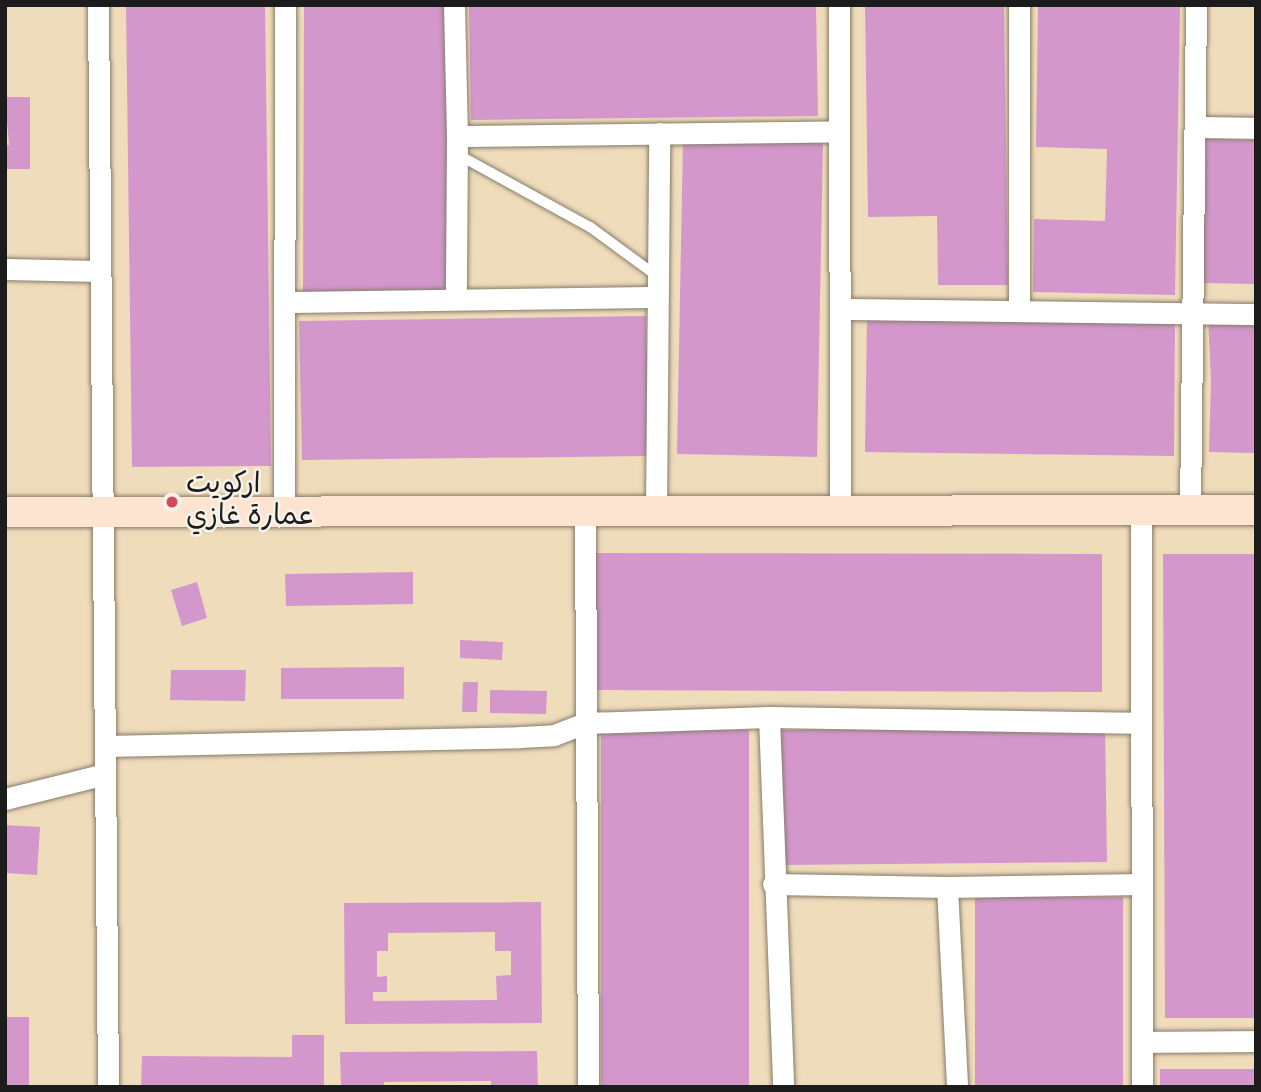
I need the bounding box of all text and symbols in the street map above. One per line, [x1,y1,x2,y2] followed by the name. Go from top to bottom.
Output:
[186,469,315,535] place label: اركويت عمارة غازي
[164,494,180,510] marker: اركويت عمارة غازي

